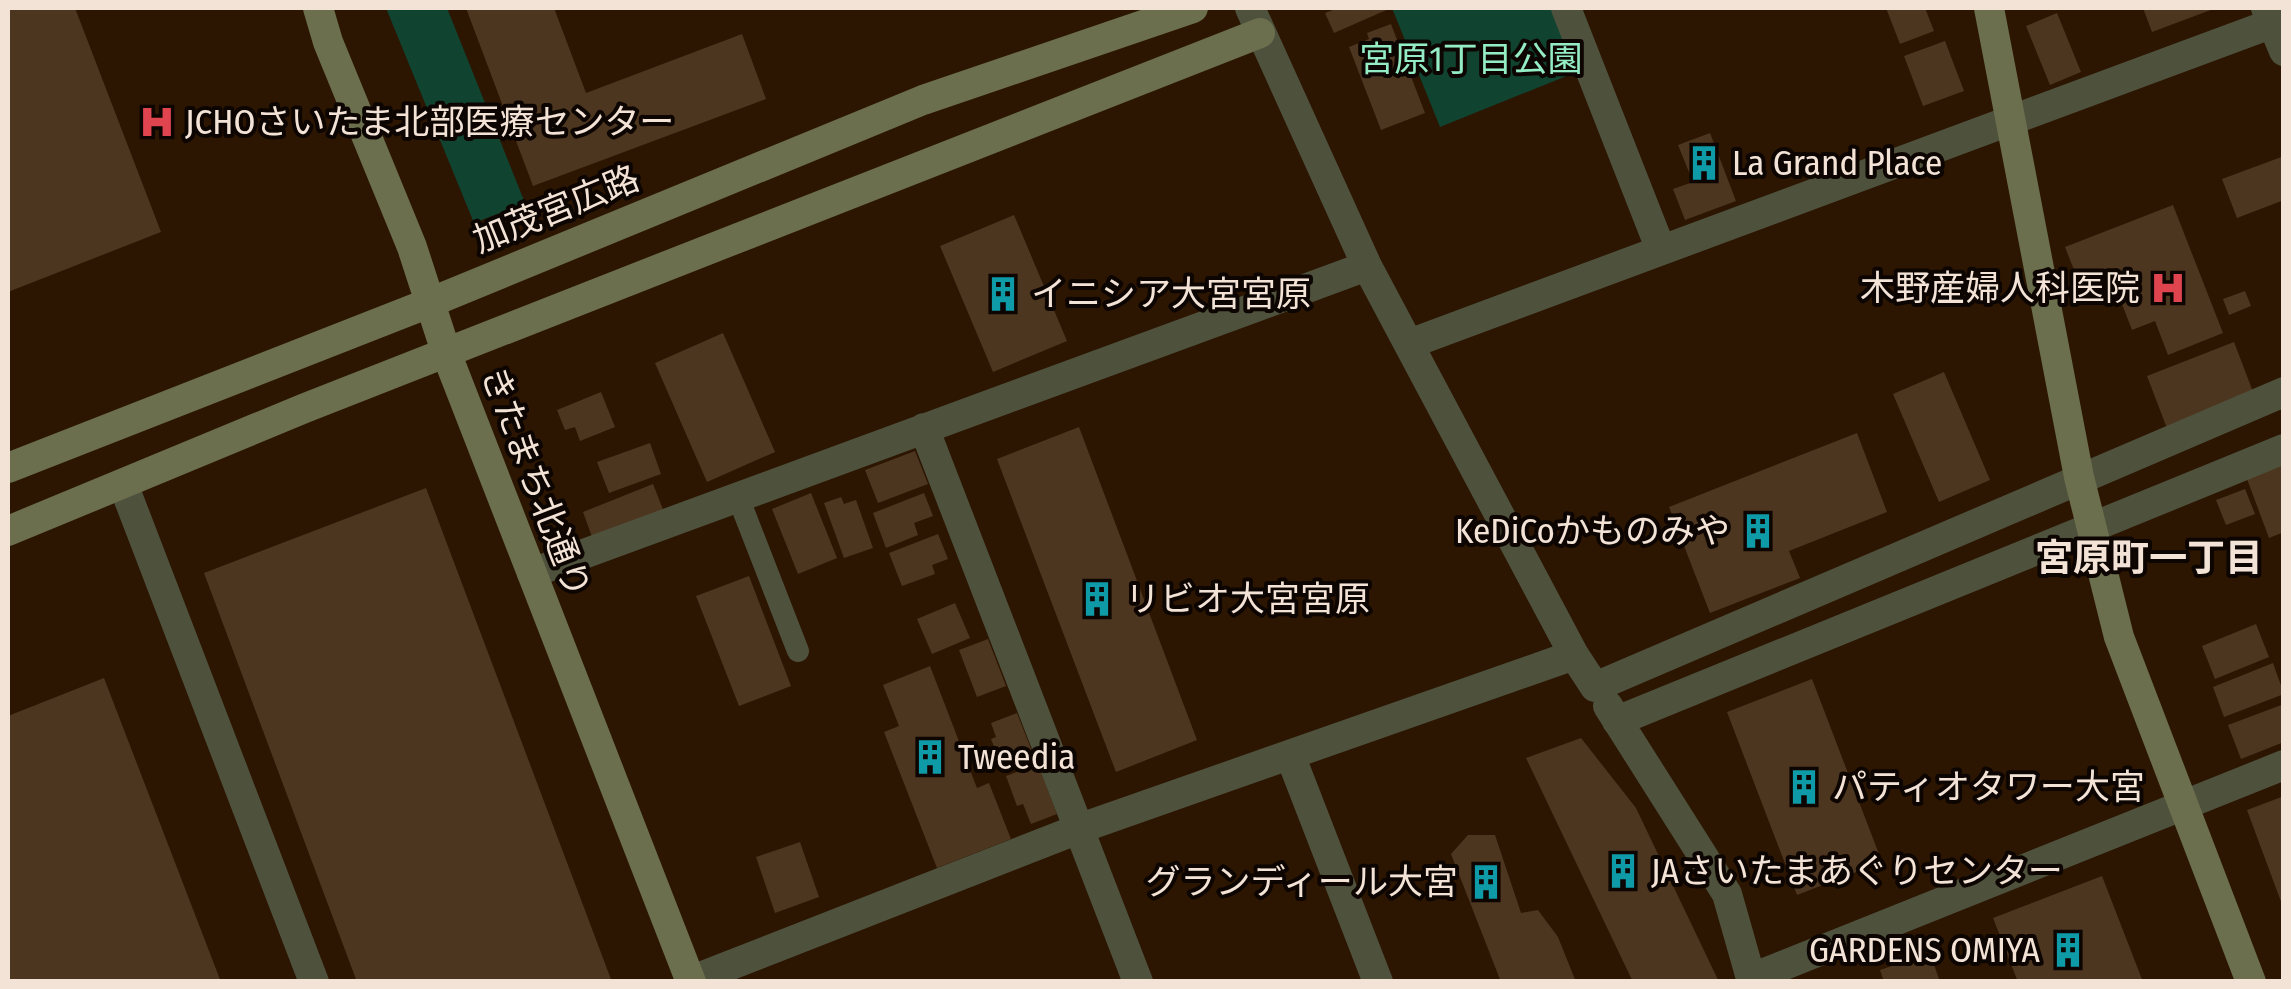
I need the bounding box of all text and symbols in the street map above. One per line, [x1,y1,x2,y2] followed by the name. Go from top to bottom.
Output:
[1359,38,1583,80] park label: 宮原1丁目公園
[185,101,674,143] place label: JCHOさいたま北部医療センター
[138,103,176,141] hospital icon: JCHOさいたま北部医療センター
[1732,142,1942,184] place label: La Grand Place
[1685,144,1723,182] building icon: La Grand Place
[467,157,645,261] street label: 加茂宮広路
[1860,267,2140,309] place label: 木野産婦人科医院
[2149,269,2187,307] hospital icon: 木野産婦人科医院
[1031,273,1311,315] place label: イニシア大宮宮原
[984,275,1022,313] building icon: イニシア大宮宮原
[473,361,599,603] street label: きたまち北通り
[1455,510,1730,552] place label: KeDiCoかものみや
[1739,512,1777,550] building icon: KeDiCoかものみや
[2035,535,2263,581] district label: 宮原町一丁目
[1125,578,1370,620] place label: リビオ大宮宮原
[1078,580,1116,618] building icon: リビオ大宮宮原
[958,736,1075,778] place label: Tweedia
[911,738,949,776] building icon: Tweedia
[1832,766,2145,808] place label: パティオタワー大宮
[1785,768,1823,806] building icon: パティオタワー大宮
[1651,850,2063,892] place label: JAさいたまあぐりセンター
[1604,852,1642,890] building icon: JAさいたまあぐりセンター
[1145,861,1458,903] place label: グランディール大宮
[1467,863,1505,901] building icon: グランディール大宮
[1809,929,2041,971] place label: GARDENS OMIYA
[2049,931,2087,969] building icon: GARDENS OMIYA

